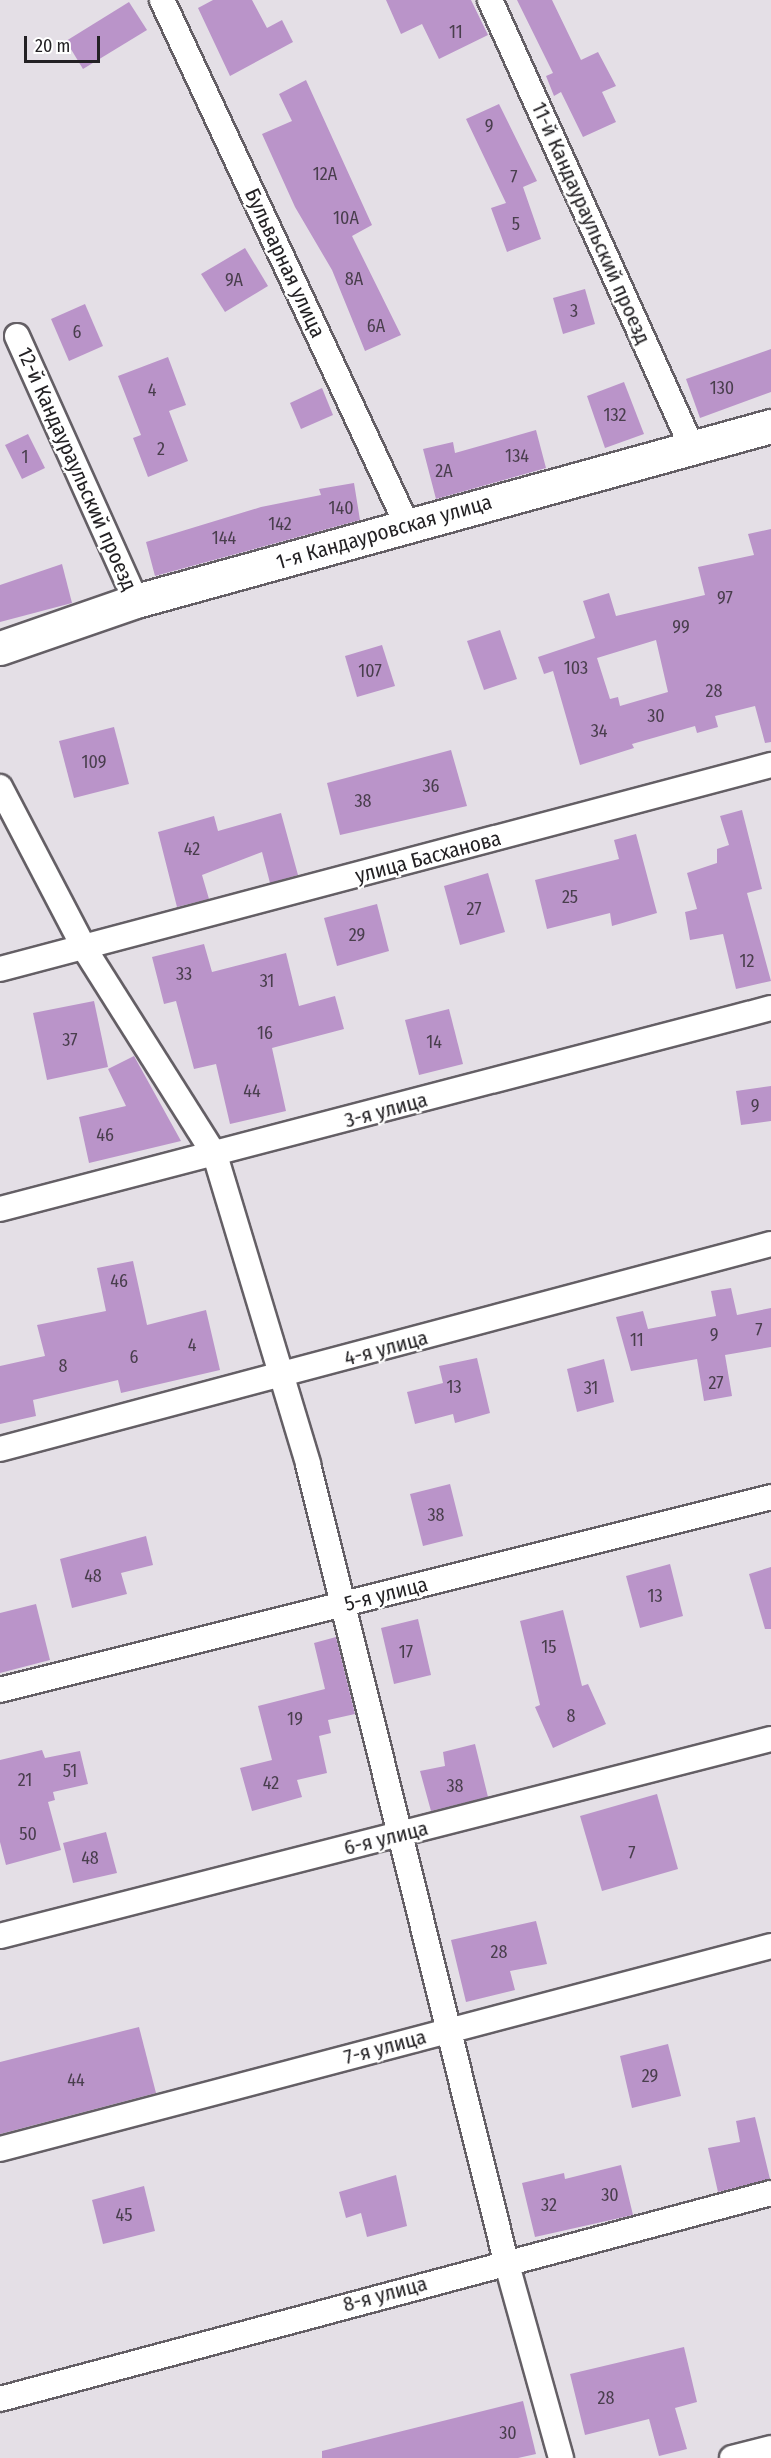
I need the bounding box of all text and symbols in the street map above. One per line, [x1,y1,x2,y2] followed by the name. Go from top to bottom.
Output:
[449,21,463,43] house number: 11
[27,24,104,62] scale bar
[35,35,70,57] text: 20 m
[526,98,656,348] street label: 11-й Кандаураульский проезд
[485,115,493,137] house number: 9
[313,163,337,185] house number: 12А
[510,166,518,188] house number: 7
[239,184,331,342] street label: Бульварная улица
[333,207,359,229] house number: 10А
[512,213,520,235] house number: 5
[345,268,363,290] house number: 8А
[225,269,243,291] house number: 9А
[570,300,578,322] house number: 3
[367,315,385,337] house number: 6А
[73,321,81,343] house number: 6
[12,343,142,595] street label: 12-й Кандаураульский проезд
[710,377,734,399] house number: 130
[148,379,156,401] house number: 4
[604,404,626,426] house number: 132
[157,438,165,460] house number: 2
[505,445,529,467] house number: 134
[21,446,29,468] house number: 1
[435,460,453,482] house number: 2А
[273,489,495,575] street label: 1-я Кандауровская улица
[328,497,354,519] house number: 140
[268,513,292,535] house number: 142
[212,527,236,549] house number: 144
[717,587,733,609] house number: 97
[672,616,690,638] house number: 99
[564,657,588,679] house number: 103
[358,660,382,682] house number: 107
[706,680,722,702] house number: 28
[647,705,665,727] house number: 30
[591,720,607,742] house number: 34
[81,751,107,773] house number: 109
[422,775,440,797] house number: 36
[354,790,372,812] house number: 38
[352,825,504,889] street label: улица Басханова
[184,838,200,860] house number: 42
[562,886,578,908] house number: 25
[466,898,482,920] house number: 27
[349,924,365,946] house number: 29
[740,950,754,972] house number: 12
[176,963,192,985] house number: 33
[260,970,274,992] house number: 31
[257,1022,273,1044] house number: 16
[62,1029,78,1051] house number: 37
[426,1031,442,1053] house number: 14
[243,1080,261,1102] house number: 44
[342,1087,430,1133] street label: 3-я улица
[751,1095,759,1117] house number: 9
[96,1124,114,1146] house number: 46
[110,1270,128,1292] house number: 46
[755,1319,763,1341] house number: 7
[710,1324,718,1346] house number: 9
[341,1325,431,1371] street label: 4-я улица
[630,1329,644,1351] house number: 11
[188,1334,196,1356] house number: 4
[130,1346,138,1368] house number: 6
[59,1355,67,1377] house number: 8
[708,1372,724,1394] house number: 27
[446,1376,462,1398] house number: 13
[584,1377,598,1399] house number: 31
[427,1504,445,1526] house number: 38
[84,1565,102,1587] house number: 48
[342,1571,430,1617] street label: 5-я улица
[647,1585,663,1607] house number: 13
[541,1636,557,1658] house number: 15
[399,1641,413,1663] house number: 17
[567,1705,575,1727] house number: 8
[287,1708,303,1730] house number: 19
[63,1760,77,1782] house number: 51
[18,1769,32,1791] house number: 21
[263,1772,279,1794] house number: 42
[446,1775,464,1797] house number: 38
[341,1815,431,1861] street label: 6-я улица
[19,1823,37,1845] house number: 50
[628,1842,636,1864] house number: 7
[81,1847,99,1869] house number: 48
[491,1941,507,1963] house number: 28
[341,2024,429,2070] street label: 7-я улица
[642,2065,658,2087] house number: 29
[67,2069,85,2091] house number: 44
[601,2184,619,2206] house number: 30
[541,2194,557,2216] house number: 32
[116,2204,132,2226] house number: 45
[340,2271,430,2317] street label: 8-я улица
[598,2387,614,2409] house number: 28
[499,2422,517,2444] house number: 30

